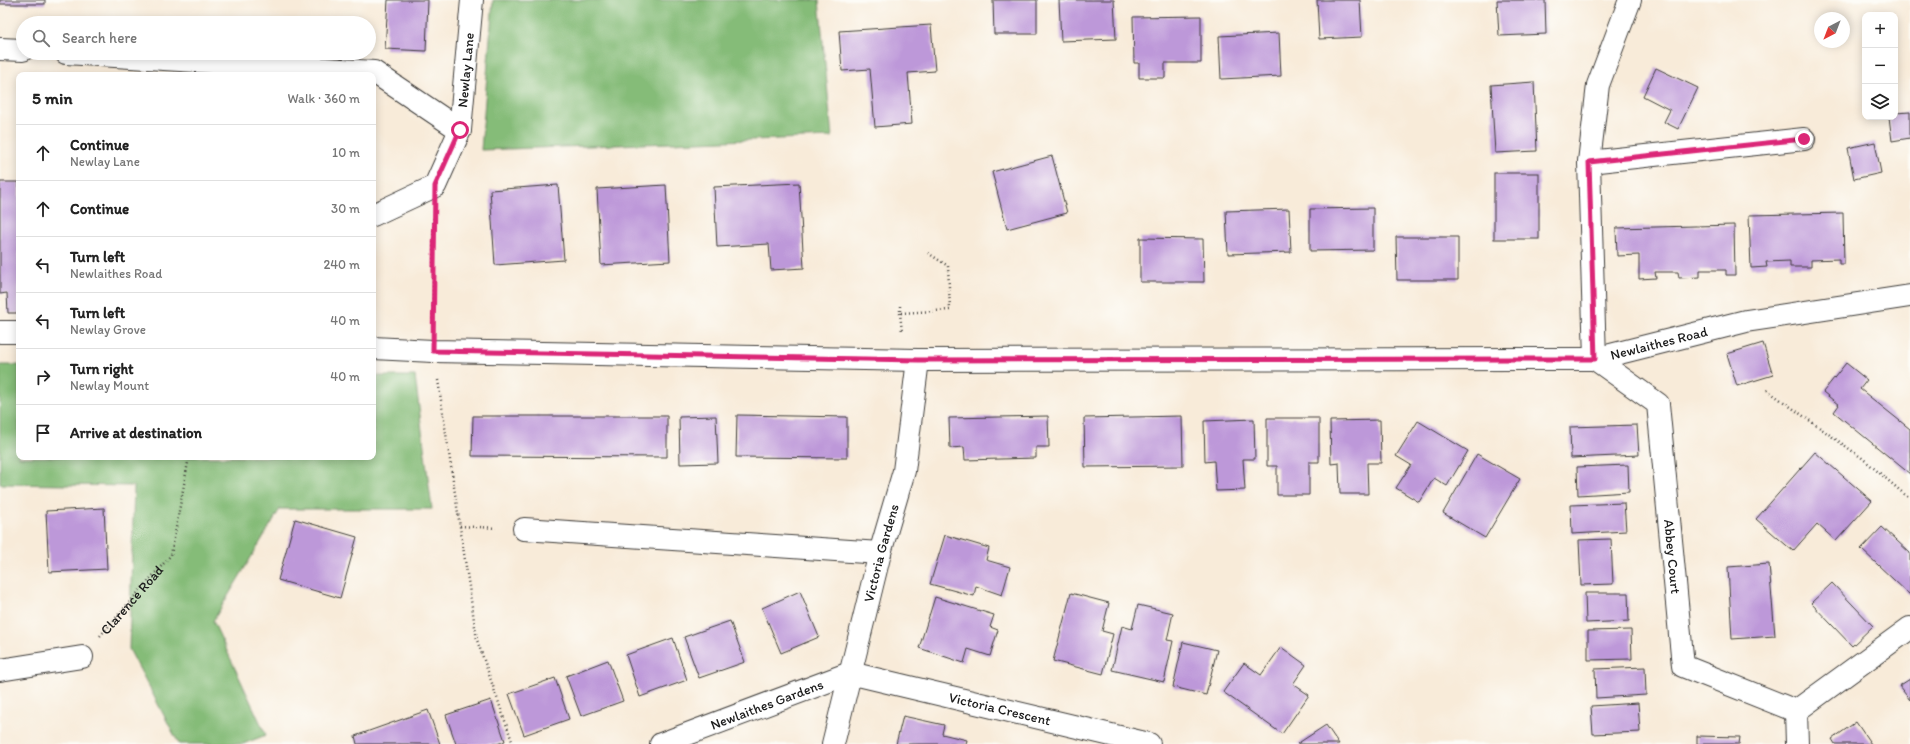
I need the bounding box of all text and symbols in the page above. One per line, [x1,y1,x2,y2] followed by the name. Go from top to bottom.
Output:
[1814,12,1850,48] north arrow
[1862,12,1898,120] map controls
[1862,12,1898,48] button: +
[16,16,376,60] search box
[30,27,52,49] icon: search
[62,29,137,47] text: Search here
[454,31,477,108] street label: Newlay Lane
[1862,48,1898,84] button: −
[1862,84,1898,120] button: layers
[32,88,72,108] text: 5 min
[287,91,360,106] text: Walk · 360 m
[451,121,469,139] route start
[1795,130,1813,148] route end
[70,136,129,154] text: Continue
[32,142,54,164] icon: ahead
[332,145,360,160] text: 10 m
[70,154,140,169] text: Newlay Lane
[32,198,54,220] icon: ahead
[70,200,129,218] text: Continue
[331,201,360,216] text: 30 m
[70,248,125,266] text: Turn left
[32,254,54,276] icon: left
[323,257,360,272] text: 240 m
[70,266,162,281] text: Newlaithes Road
[70,304,125,322] text: Turn left
[32,310,54,332] icon: left
[330,313,360,328] text: 40 m
[70,322,146,337] text: Newlay Grove
[1609,322,1710,363] street label: Newlaithes Road
[70,360,134,378] text: Turn right
[32,366,54,388] icon: right
[330,369,360,384] text: 40 m
[70,378,149,393] text: Newlay Mount
[32,422,54,444] icon: arrive
[70,424,202,442] text: Arrive at destination
[860,502,902,604] street label: Victoria Gardens
[1661,518,1685,594] street label: Abbey Court
[97,561,167,638] street label: Clarence Road
[708,675,826,733] street label: Newlaithes Gardens
[947,688,1053,729] street label: Victoria Crescent

